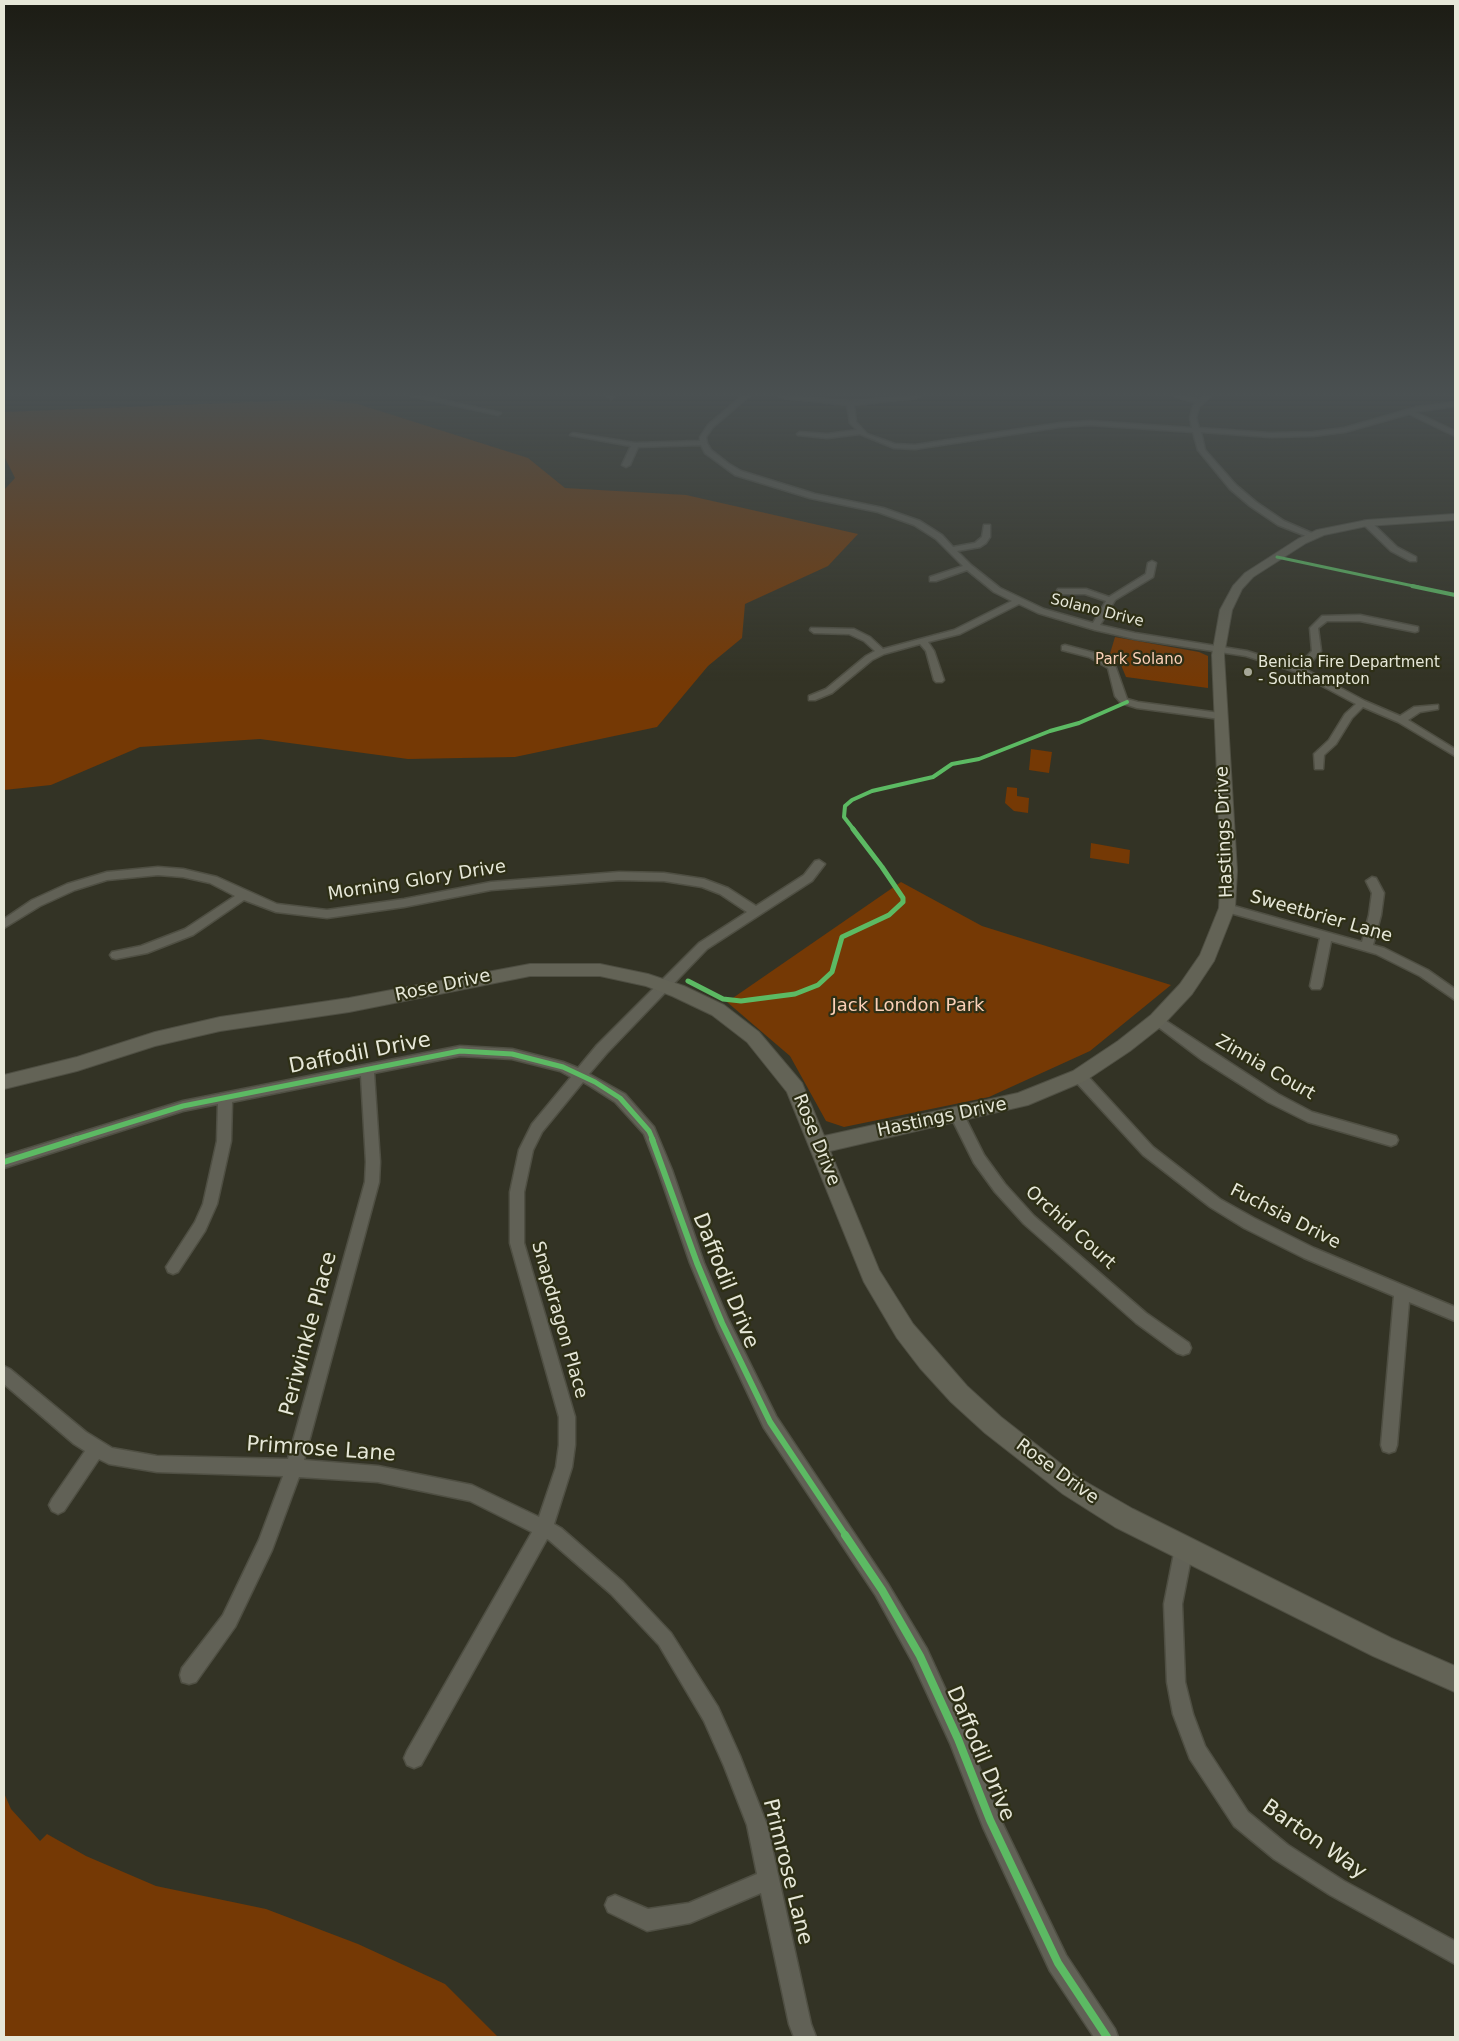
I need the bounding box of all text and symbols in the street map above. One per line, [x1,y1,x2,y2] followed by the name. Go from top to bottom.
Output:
[1048,591,1146,631] street label: Solano Drive
[1095,651,1183,669] park label: Park Solano
[1258,654,1440,689] place label: Benicia Fire Department - Southampton
[1242,666,1254,678] marker: Benicia Fire Department - Southampton
[1212,766,1238,898] street label: Hastings Drive
[326,856,508,906] street label: Morning Glory Drive
[1247,886,1395,948] street label: Sweetbrier Lane
[393,965,493,1007] street label: Rose Drive
[832,995,984,1017] park label: Jack London Park
[287,1028,433,1080] street label: Daffodil Drive
[1211,1031,1319,1105] street label: Zinnia Court
[788,1091,844,1189] street label: Rose Drive
[875,1094,1009,1142] street label: Hastings Drive
[1226,1180,1344,1254] street label: Fuchsia Drive
[1020,1182,1120,1274] street label: Orchid Court
[686,1210,764,1352] street label: Daffodil Drive
[526,1239,592,1401] street label: Snapdragon Place
[275,1249,343,1419] street label: Periwinkle Place
[246,1432,396,1468] street label: Primrose Lane
[1011,1435,1103,1509] street label: Rose Drive
[940,1683,1020,1825] street label: Daffodil Drive
[1257,1795,1371,1885] street label: Barton Way
[757,1796,817,1948] street label: Primrose Lane

